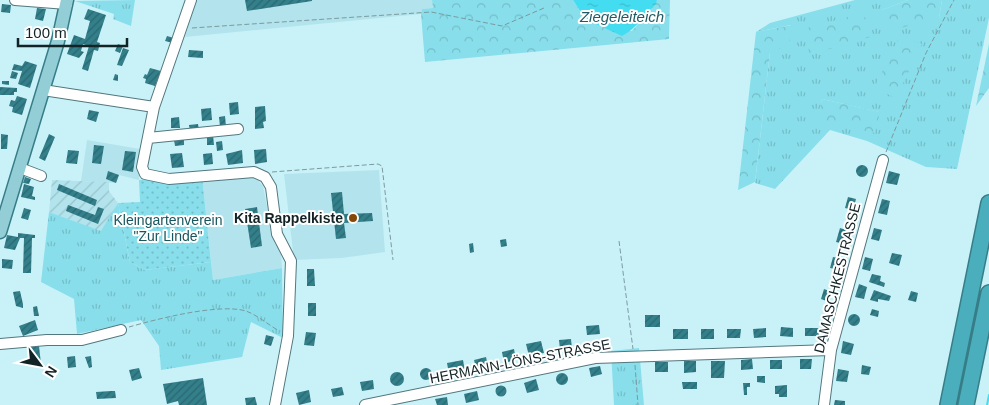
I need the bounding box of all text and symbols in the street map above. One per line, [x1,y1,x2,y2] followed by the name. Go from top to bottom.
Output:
[579,8,664,25] water label: Ziegeleiteich
[18,15,126,47] scale bar
[25,24,67,41] text: 100 m
[811,201,863,355] street label: DAMASCHKESTRASSE
[234,210,343,226] place label: Kita Rappelkiste
[114,212,222,244] park label: Kleingartenverein "Zur Linde"
[347,212,359,224] marker: Kita Rappelkiste
[428,335,612,386] street label: HERMANN-LÖNS-STRASSE
[15,340,65,390] north arrow
[42,363,60,380] text: N

